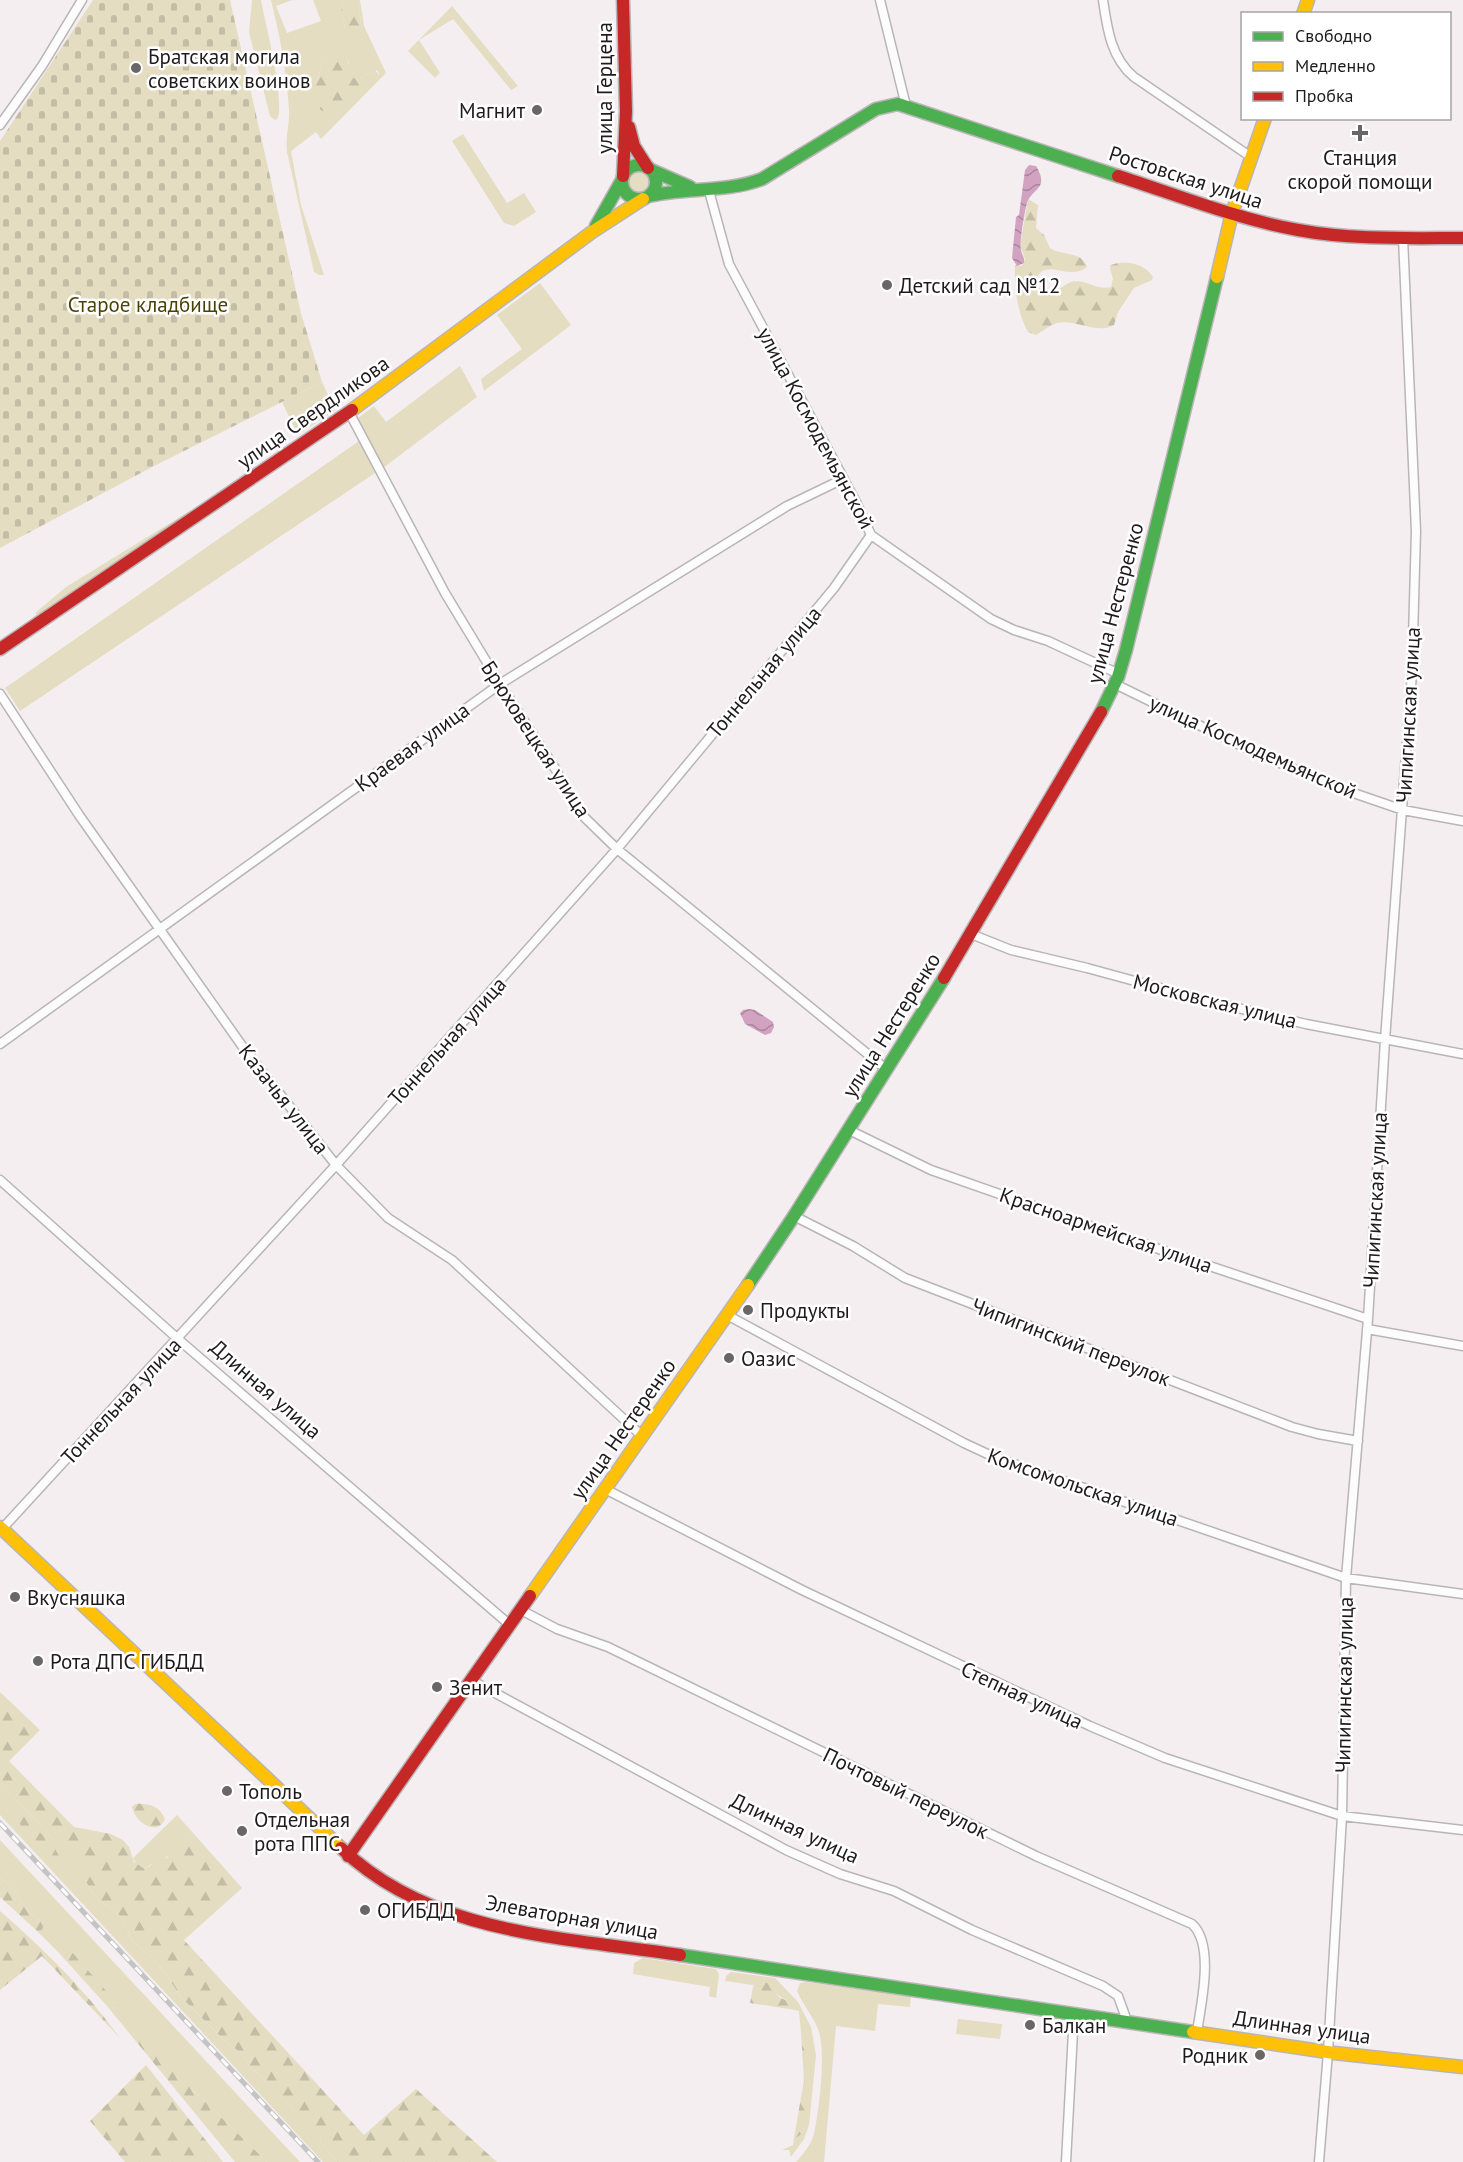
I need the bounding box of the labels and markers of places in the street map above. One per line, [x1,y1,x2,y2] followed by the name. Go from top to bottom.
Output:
[148,43,311,94] place label: Братская могила советских воинов
[129,61,143,75] marker: Братская могила советских воинов
[459,97,526,124] place label: Магнит
[530,103,544,117] marker: Магнит
[1351,124,1369,142] marker: Станция скорой помощи
[1288,144,1432,195] place label: Станция скорой помощи
[899,272,1061,299] place label: Детский сад №12
[880,278,894,292] marker: Детский сад №12
[760,1297,850,1324] place label: Продукты
[741,1303,755,1317] marker: Продукты
[741,1345,796,1372] place label: Оазис
[722,1351,736,1365] marker: Оазис
[27,1584,126,1611] place label: Вкусняшка
[8,1590,22,1604] marker: Вкусняшка
[50,1648,204,1675] place label: Рота ДПС ГИБДД
[31,1654,45,1668] marker: Рота ДПС ГИБДД
[449,1674,503,1701] place label: Зенит
[430,1680,444,1694] marker: Зенит
[239,1778,302,1805] place label: Тополь
[220,1784,234,1798] marker: Тополь
[254,1806,350,1857] place label: Отдельная рота ППС
[235,1824,249,1838] marker: Отдельная рота ППС
[377,1897,455,1924] place label: ОГИБДД
[358,1903,372,1917] marker: ОГИБДД
[1042,2012,1106,2039] place label: Балкан
[1023,2018,1037,2032] marker: Балкан
[1182,2042,1248,2069] place label: Родник
[1253,2048,1267,2062] marker: Родник

